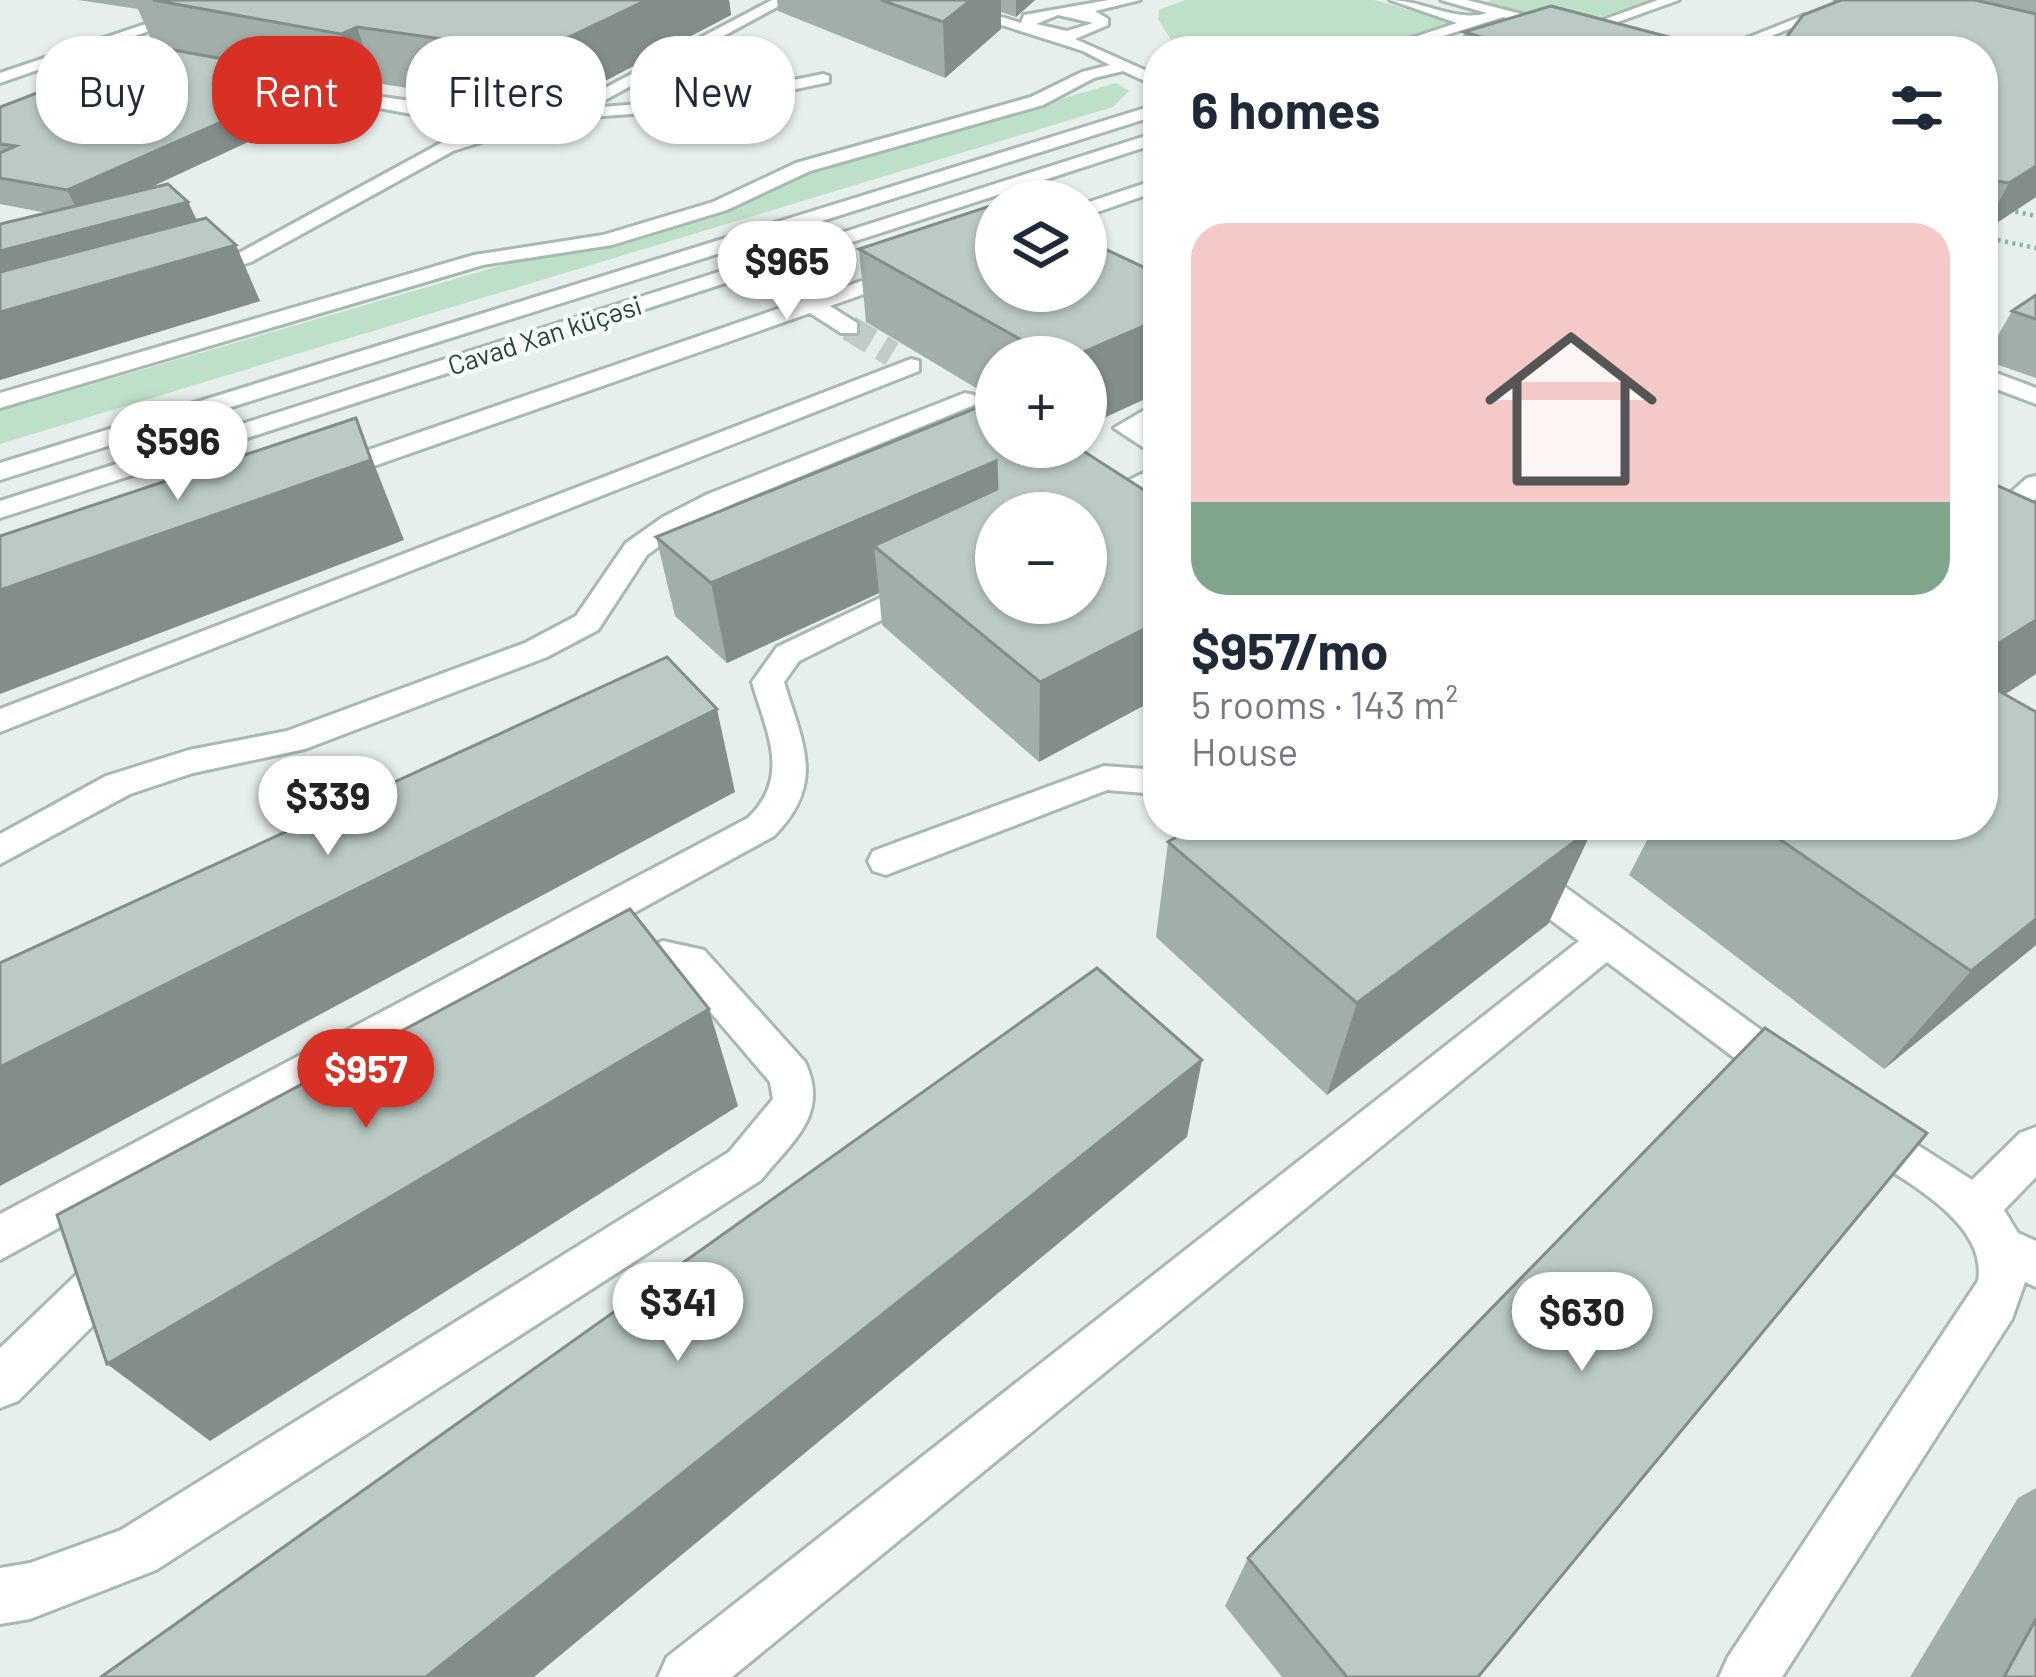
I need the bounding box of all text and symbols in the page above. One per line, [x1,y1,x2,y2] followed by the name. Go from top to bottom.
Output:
[36,36,188,144] chip: Buy
[212,36,382,144] chip: Rent
[406,36,606,144] chip: Filters
[630,36,795,144] chip: New
[1884,75,1950,141] icon: filters
[1191,78,1380,139] text: 6 homes
[975,180,1107,624] map controls
[975,180,1107,312] button: layers
[716,221,858,323] pin: $965
[745,236,829,283] text: $965
[443,288,645,381] street label: Cavad Xan küçəsi
[1463,301,1679,517] icon: home
[975,336,1107,468] button: +
[107,401,249,503] pin: $596
[136,416,220,463] text: $596
[975,492,1107,624] button: −
[1191,619,1388,680] text: $957/mo
[1191,680,1458,727] text: 5 rooms · 143 m²
[1191,727,1298,774] text: House
[257,756,399,858] pin: $339
[285,771,371,818] text: $339
[295,1029,437,1131] pin: $957
[324,1044,408,1091] text: $957
[607,1262,749,1364] pin: $341
[1511,1272,1653,1374] pin: $630
[639,1277,717,1324] text: $341
[1539,1287,1625,1334] text: $630

